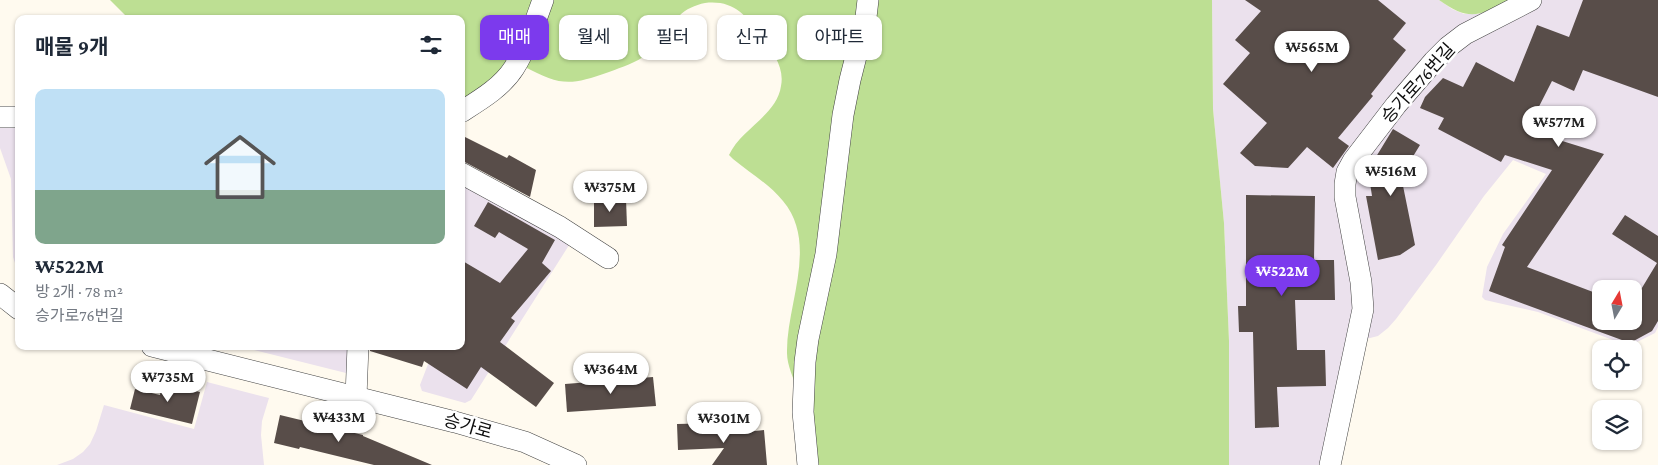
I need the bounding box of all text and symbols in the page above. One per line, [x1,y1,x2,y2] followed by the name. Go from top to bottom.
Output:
[480,15,549,60] chip: 매매
[559,15,628,60] chip: 월세
[638,15,707,60] chip: 필터
[717,15,787,60] chip: 신규
[797,15,882,60] chip: 아파트
[1277,30,1347,73] pin: ₩565M
[417,31,445,59] icon: filters
[35,35,108,59] text: 매물 9개
[1285,38,1339,55] text: ₩565M
[1377,39,1459,127] street label: 승가로76번길
[1524,106,1594,148] pin: ₩577M
[1533,113,1585,130] text: ₩577M
[195,122,285,212] icon: home
[1356,154,1426,197] pin: ₩516M
[1365,162,1417,179] text: ₩516M
[575,170,645,213] pin: ₩375M
[584,178,636,195] text: ₩375M
[35,254,104,278] text: ₩522M
[1247,254,1317,297] pin: ₩522M
[1256,262,1308,279] text: ₩522M
[1592,280,1642,330] north arrow
[1592,280,1642,450] map controls
[35,283,123,300] text: 방 2개 · 78 m²
[35,307,124,324] text: 승가로76번길
[1592,340,1642,390] button: locate
[576,352,646,395] pin: ₩364M
[133,360,203,403] pin: ₩735M
[584,360,638,377] text: ₩364M
[142,368,194,385] text: ₩735M
[304,400,374,443] pin: ₩433M
[1592,400,1642,450] button: layers
[689,402,759,444] pin: ₩301M
[313,408,365,425] text: ₩433M
[698,409,750,426] text: ₩301M
[441,410,495,442] street label: 승가로

